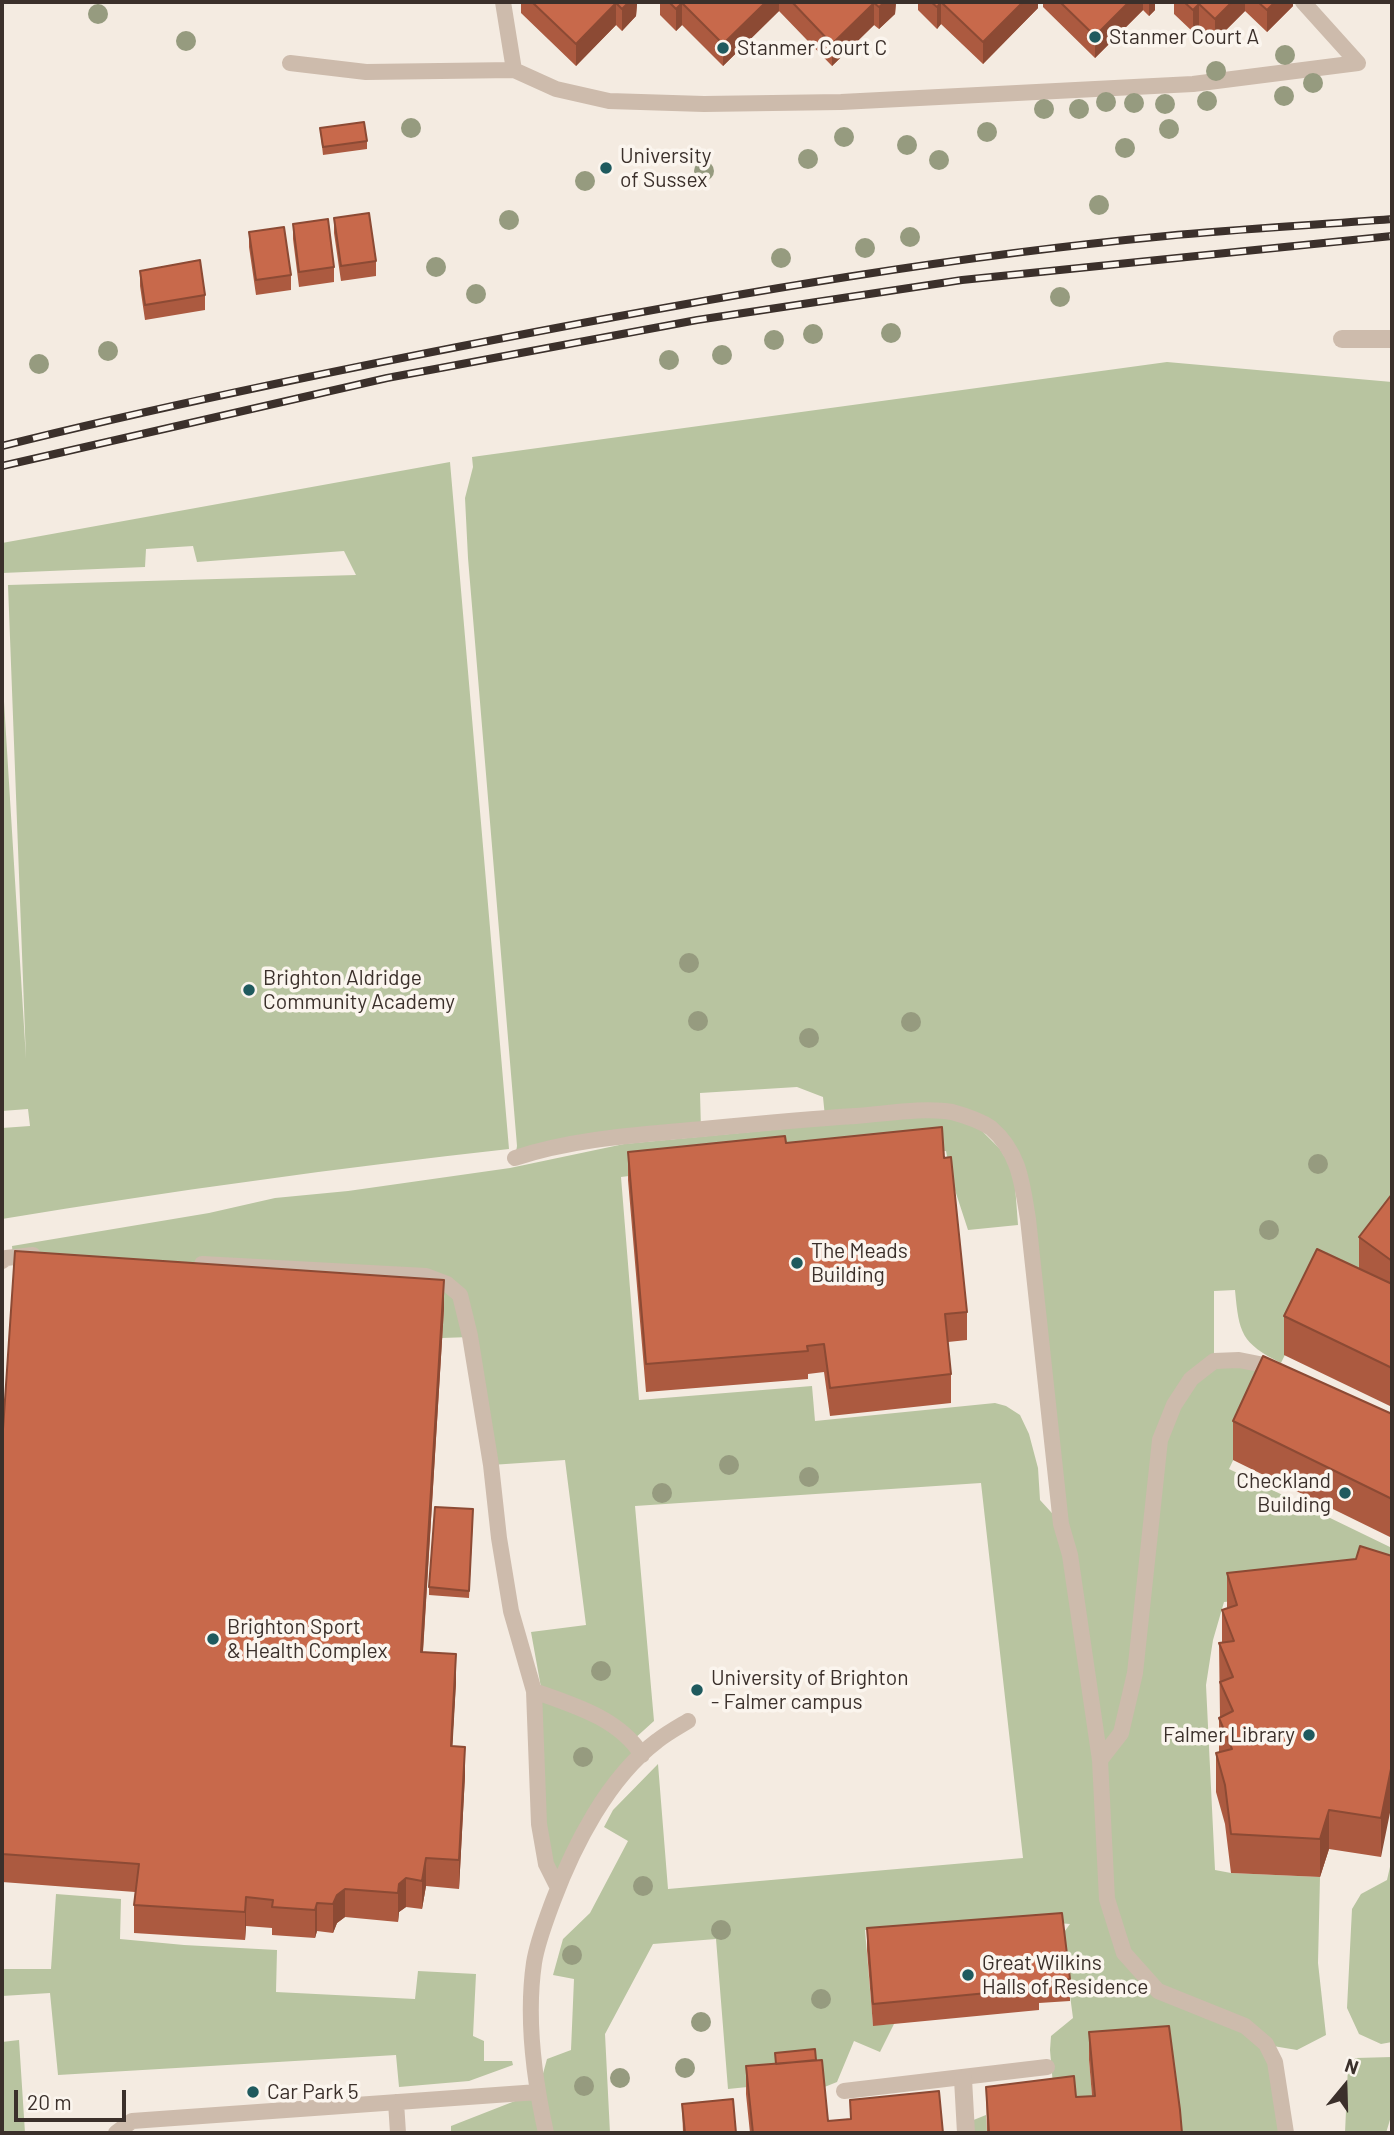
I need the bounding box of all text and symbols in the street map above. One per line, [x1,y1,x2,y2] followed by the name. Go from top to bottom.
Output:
[1109,24,1259,50] place label: Stanmer Court A
[1087,29,1103,45] marker: Stanmer Court A
[737,35,887,61] place label: Stanmer Court C
[715,40,731,56] marker: Stanmer Court C
[620,143,711,193] place label: University of Sussex
[598,160,614,176] marker: University of Sussex
[263,965,455,1015] place label: Brighton Aldridge Community Academy
[241,982,257,998] marker: Brighton Aldridge Community Academy
[811,1238,908,1288] place label: The Meads Building
[789,1255,805,1271] marker: The Meads Building
[1236,1468,1331,1518] place label: Checkland Building
[1337,1485,1353,1501] marker: Checkland Building
[227,1614,387,1664] place label: Brighton Sport & Health Complex
[205,1631,221,1647] marker: Brighton Sport & Health Complex
[711,1665,908,1715] place label: University of Brighton - Falmer campus
[689,1682,705,1698] marker: University of Brighton - Falmer campus
[1163,1722,1295,1748] place label: Falmer Library
[1301,1727,1317,1743] marker: Falmer Library
[982,1950,1149,2000] place label: Great Wilkins Halls of Residence
[960,1967,976,1983] marker: Great Wilkins Halls of Residence
[1310,2051,1380,2121] north arrow
[1342,2053,1362,2079] text: N
[18,2076,130,2120] scale bar
[267,2079,358,2105] place label: Car Park 5
[245,2084,261,2100] marker: Car Park 5
[27,2089,72,2114] text: 20 m

